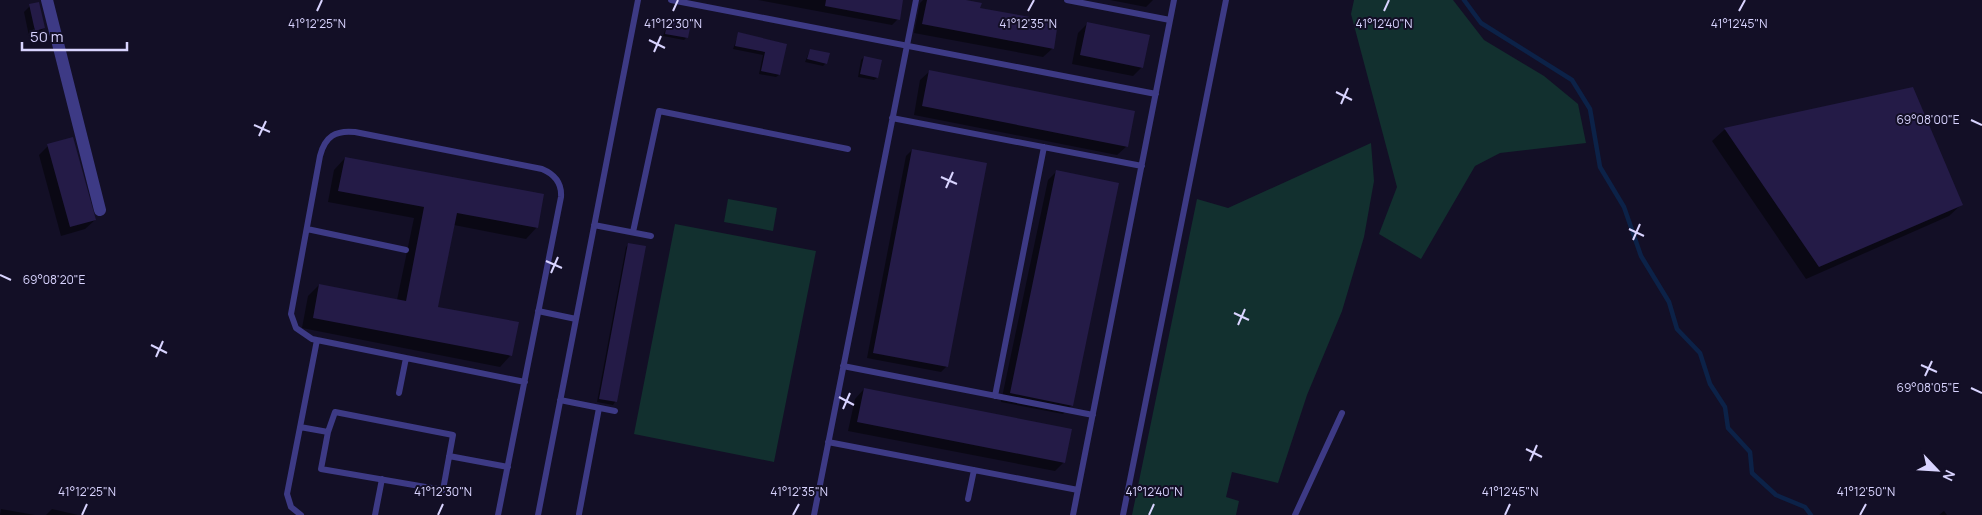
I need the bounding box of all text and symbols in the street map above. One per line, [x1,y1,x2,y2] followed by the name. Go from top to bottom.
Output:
[288,15,346,32] text: 41°12'25"N
[644,15,702,32] text: 41°12'30"N
[999,15,1057,32] text: 41°12'35"N
[1355,15,1413,32] text: 41°12'40"N
[1711,15,1767,32] text: 41°12'45"N
[22,20,128,52] scale bar
[30,26,64,47] text: 50 m
[1896,111,1960,128] text: 69°08'00"E
[23,271,86,288] text: 69°08'20"E
[1897,379,1960,396] text: 69°08'05"E
[1912,445,1962,495] north arrow
[1938,467,1960,484] text: N
[58,483,116,500] text: 41°12'25"N
[414,483,472,500] text: 41°12'30"N
[770,483,828,500] text: 41°12'35"N
[1125,483,1183,500] text: 41°12'40"N
[1482,483,1538,500] text: 41°12'45"N
[1837,483,1895,500] text: 41°12'50"N

